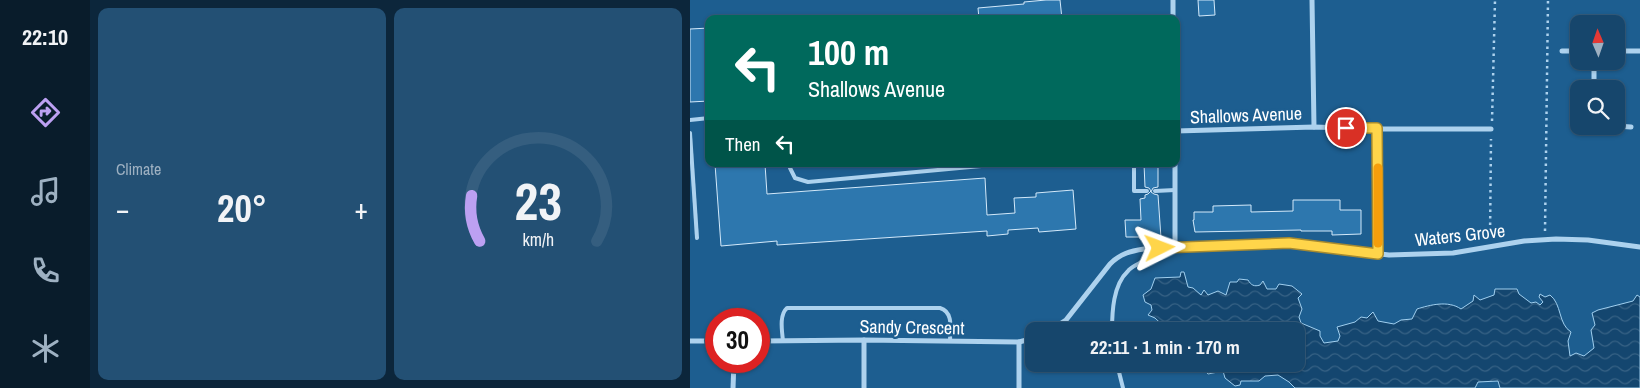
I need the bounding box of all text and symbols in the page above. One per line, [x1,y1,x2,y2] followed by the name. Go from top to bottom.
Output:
[1570,15,1625,70] north arrow
[1570,15,1625,135] map controls
[22,22,68,52] text: 22:10
[808,29,889,76] text: 100 m
[725,35,790,100] icon: left
[808,74,945,104] text: Shallows Avenue
[1570,80,1625,135] button: search
[28,95,63,130] icon: directions
[1190,101,1302,129] street label: Shallows Avenue
[1325,107,1367,149] pin
[1332,114,1360,142] icon: arrive
[771,130,799,158] icon: left
[725,131,761,157] text: Then
[116,158,161,180] text: Climate
[514,166,562,236] text: 23
[28,174,63,209] icon: music
[217,183,267,234] text: 20°
[116,190,129,228] text: −
[355,190,368,228] text: +
[1414,218,1506,252] street label: Waters Grove
[1133,221,1185,273] position arrow
[522,228,554,252] text: km/h
[28,253,63,288] icon: phone
[705,308,770,373] speed limit sign: 30
[859,314,965,340] street label: Sandy Crescent
[28,331,63,366] icon: climate
[1090,334,1240,360] text: 22:11 · 1 min · 170 m

